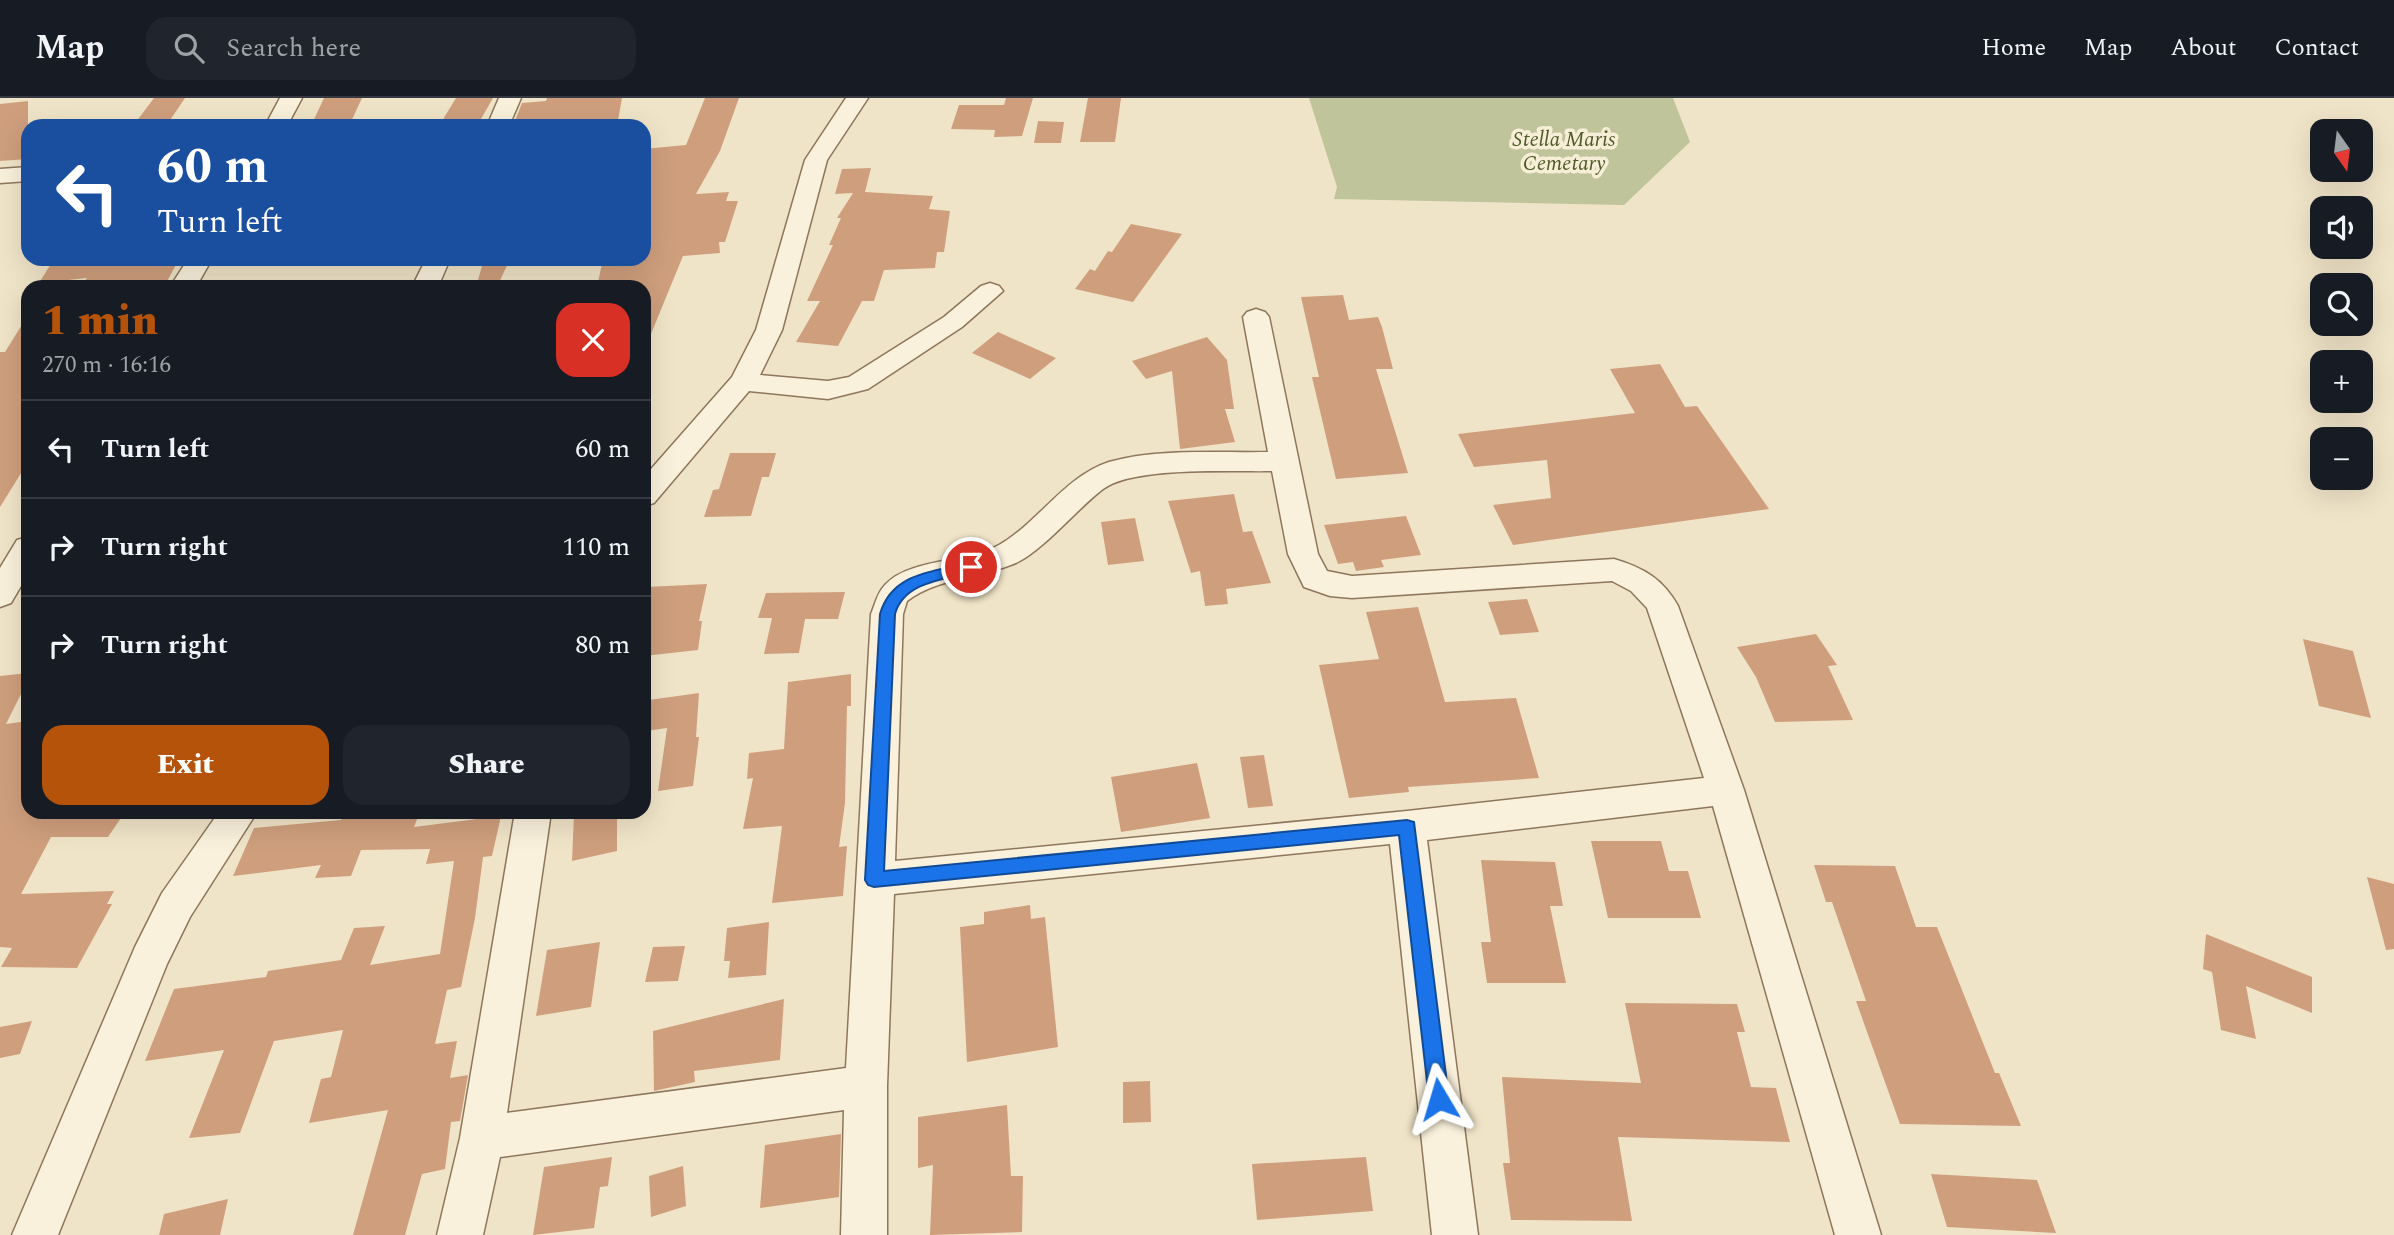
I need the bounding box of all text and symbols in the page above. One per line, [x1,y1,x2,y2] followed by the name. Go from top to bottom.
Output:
[146,17,636,80] search box
[35,23,104,73] text: Map
[226,28,361,68] text: Search here
[170,29,208,67] icon: search
[1981,30,2046,66] text: Home
[2084,30,2132,66] text: Map
[2170,30,2236,66] text: About
[2274,30,2359,66] text: Contact
[2310,119,2373,182] north arrow
[2310,119,2373,490] map controls
[1513,124,1616,180] park label: Stella Maris Cemetary
[157,130,268,205] text: 60 m
[42,147,133,238] icon: left
[2310,196,2373,259] button: sound
[157,198,283,247] text: Turn left
[2310,273,2373,336] button: search
[42,290,158,353] text: 1 min
[556,303,630,377] button: close
[42,348,171,383] text: 270 m · 16:16
[2310,350,2373,413] button: +
[2310,427,2373,490] button: −
[101,429,209,469] text: Turn left
[575,429,630,469] text: 60 m
[42,430,80,468] icon: left
[101,527,228,567] text: Turn right
[562,527,630,567] text: 110 m
[42,528,80,566] icon: right
[941,537,1001,597] pin
[952,548,990,586] icon: arrive
[101,625,228,665] text: Turn right
[575,625,630,665] text: 80 m
[42,626,80,664] icon: right
[42,725,329,805] button: Exit
[343,725,630,805] button: Share
[1402,1062,1476,1136] position arrow

